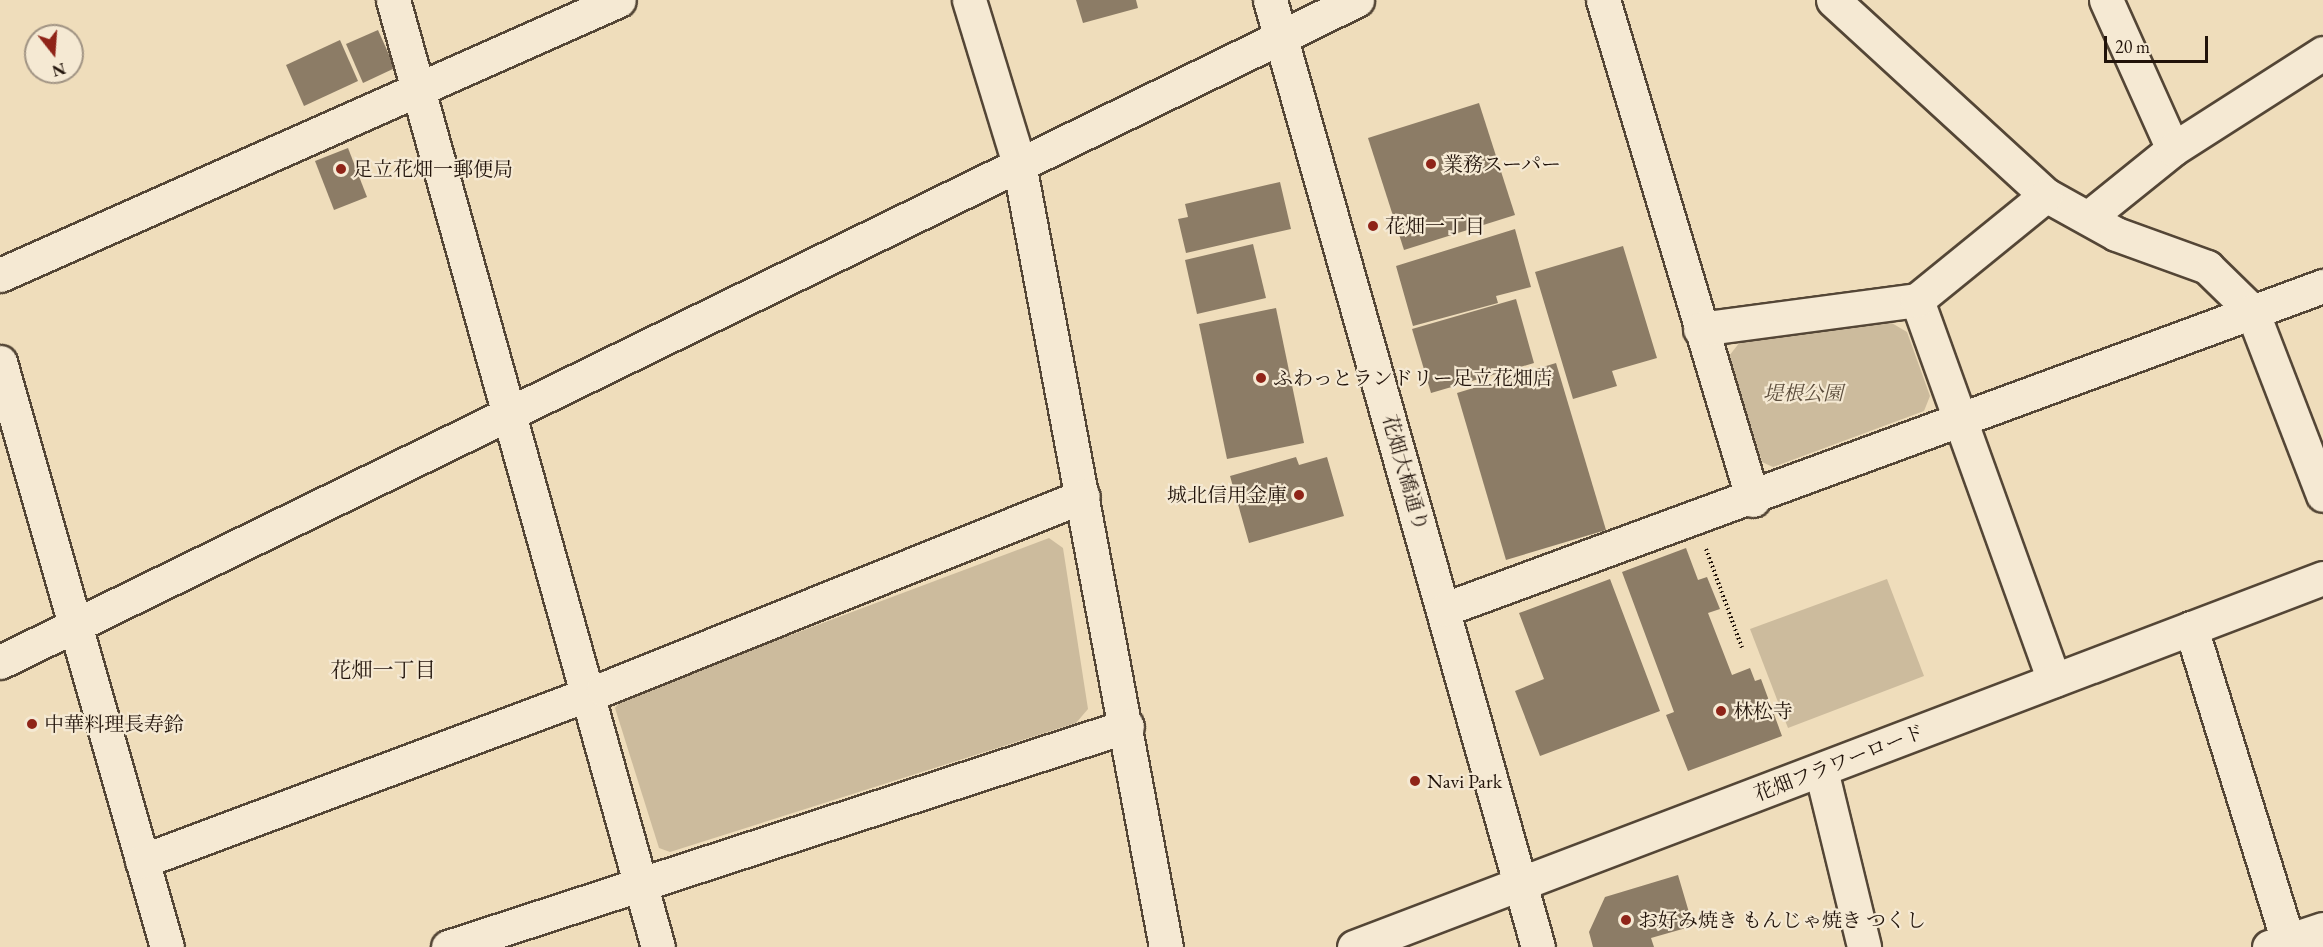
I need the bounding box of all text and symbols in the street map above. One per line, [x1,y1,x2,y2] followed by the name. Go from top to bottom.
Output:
[24,24,84,84] north arrow
[2107,24,2210,62] scale bar
[2115,35,2150,58] text: 20 m
[50,58,68,82] text: N
[1443,152,1562,176] place label: 業務スーパー
[353,157,513,181] place label: 足立花畑一郵便局
[1424,157,1438,171] marker: 業務スーパー
[334,162,348,176] marker: 足立花畑一郵便局
[1385,214,1485,238] place label: 花畑一丁目
[1366,219,1380,233] marker: 花畑一丁目
[1273,366,1553,390] place label: ふわっとランドリー足立花畑店
[1254,371,1268,385] marker: ふわっとランドリー足立花畑店
[1763,381,1843,405] park label: 堤根公園
[1377,412,1433,534] street label: 花畑大橋通り
[1167,483,1287,507] place label: 城北信用金庫
[1292,488,1306,502] marker: 城北信用金庫
[331,657,435,683] district label: 花畑一丁目
[1733,699,1793,723] place label: 林松寺
[1714,704,1728,718] marker: 林松寺
[44,712,184,736] place label: 中華料理長寿鈴
[25,717,39,731] marker: 中華料理長寿鈴
[1751,720,1927,806] street label: 花畑フラワーロード
[1427,769,1502,793] place label: Navi Park
[1408,774,1422,788] marker: Navi Park
[1638,908,1926,932] place label: お好み焼き もんじゃ焼き つくし
[1619,913,1633,927] marker: お好み焼き もんじゃ焼き つくし

